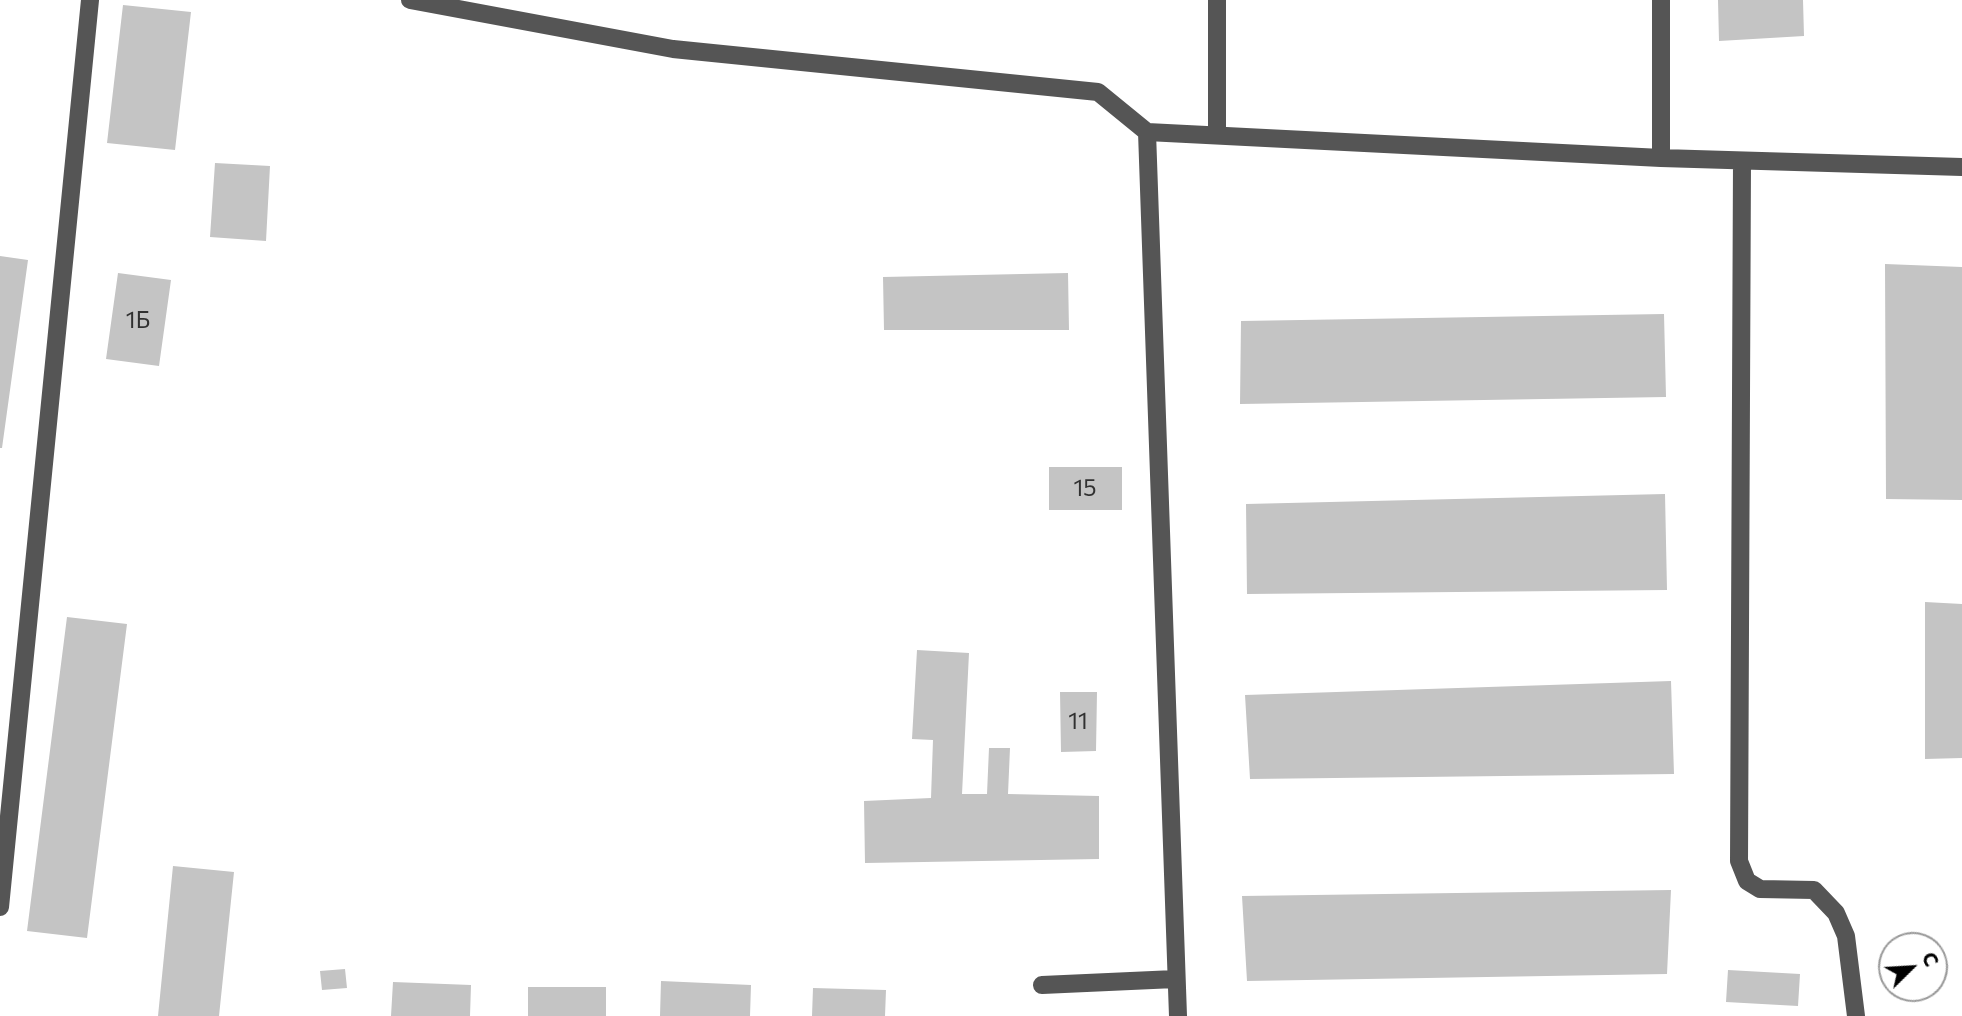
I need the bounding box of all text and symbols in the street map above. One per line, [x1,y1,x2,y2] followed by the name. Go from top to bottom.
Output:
[126,306,150,334] house number: 1Б
[1073,474,1097,502] house number: 15
[1068,707,1088,735] house number: 11
[1878,932,1948,1002] north arrow
[1918,948,1944,970] text: С

